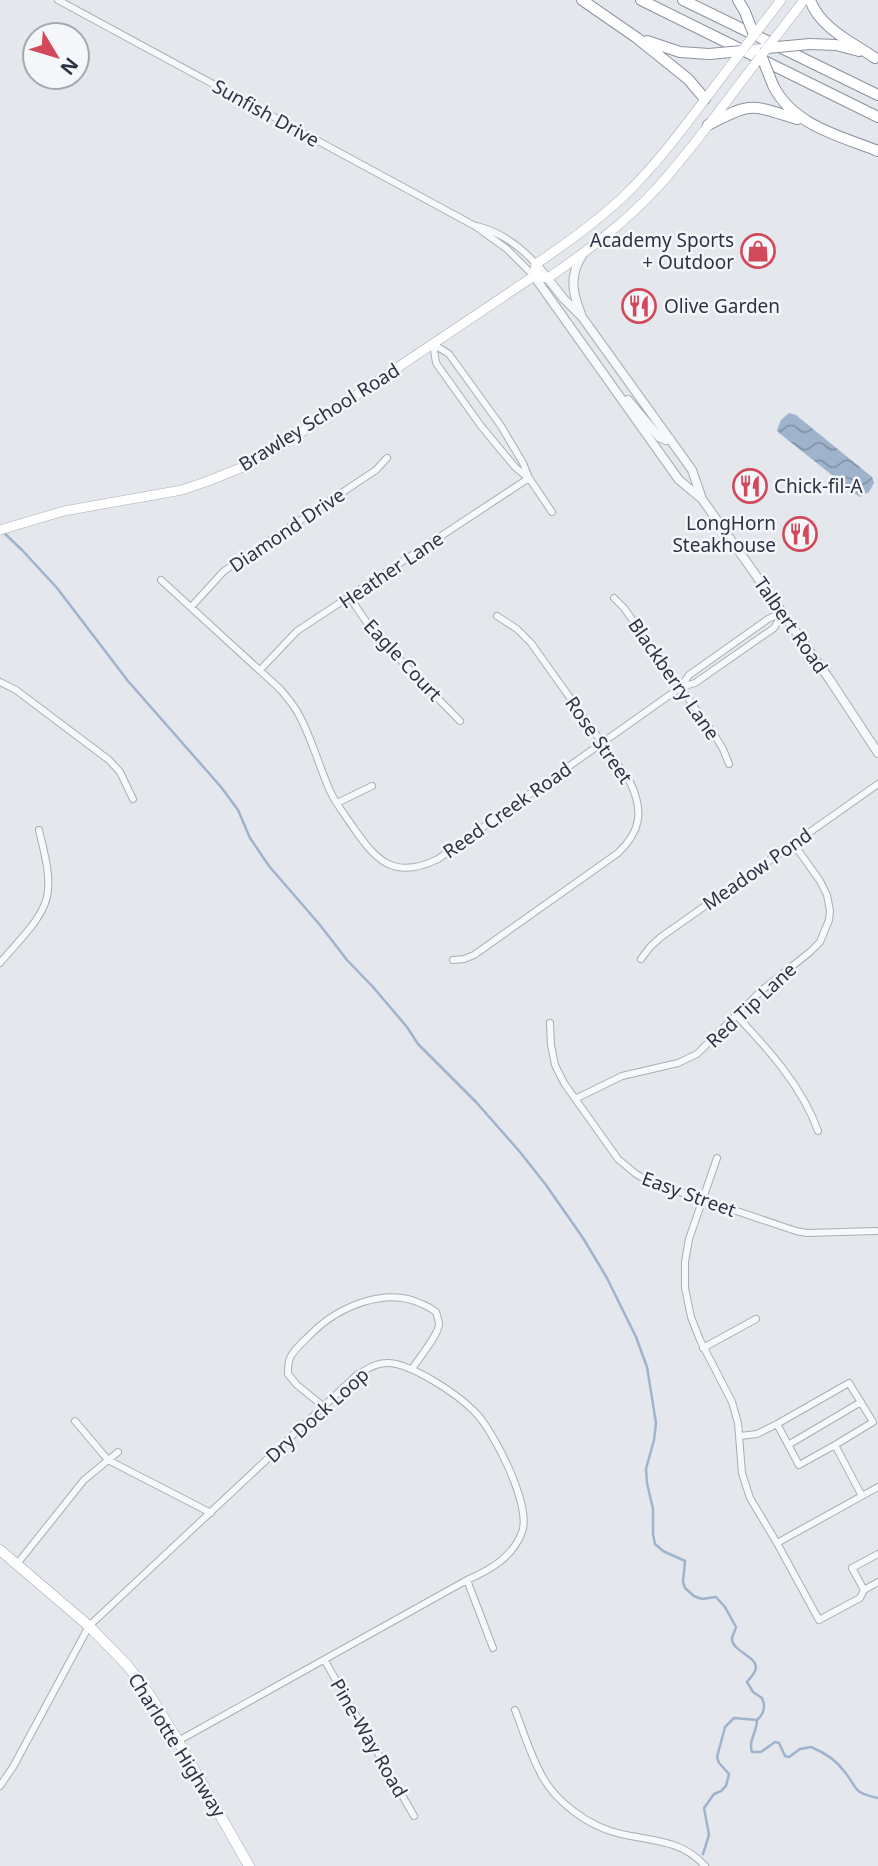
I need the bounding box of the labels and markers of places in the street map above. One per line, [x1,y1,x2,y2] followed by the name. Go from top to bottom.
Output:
[590,227,734,275] place label: Academy Sports + Outdoor
[739,232,777,270] shop icon: Academy Sports + Outdoor
[620,287,658,325] restaurant icon: Olive Garden
[664,293,780,319] place label: Olive Garden
[731,467,769,505] restaurant icon: Chick-fil-A
[774,473,863,499] place label: Chick-fil-A
[672,510,776,558] place label: LongHorn Steakhouse
[781,515,819,553] restaurant icon: LongHorn Steakhouse

